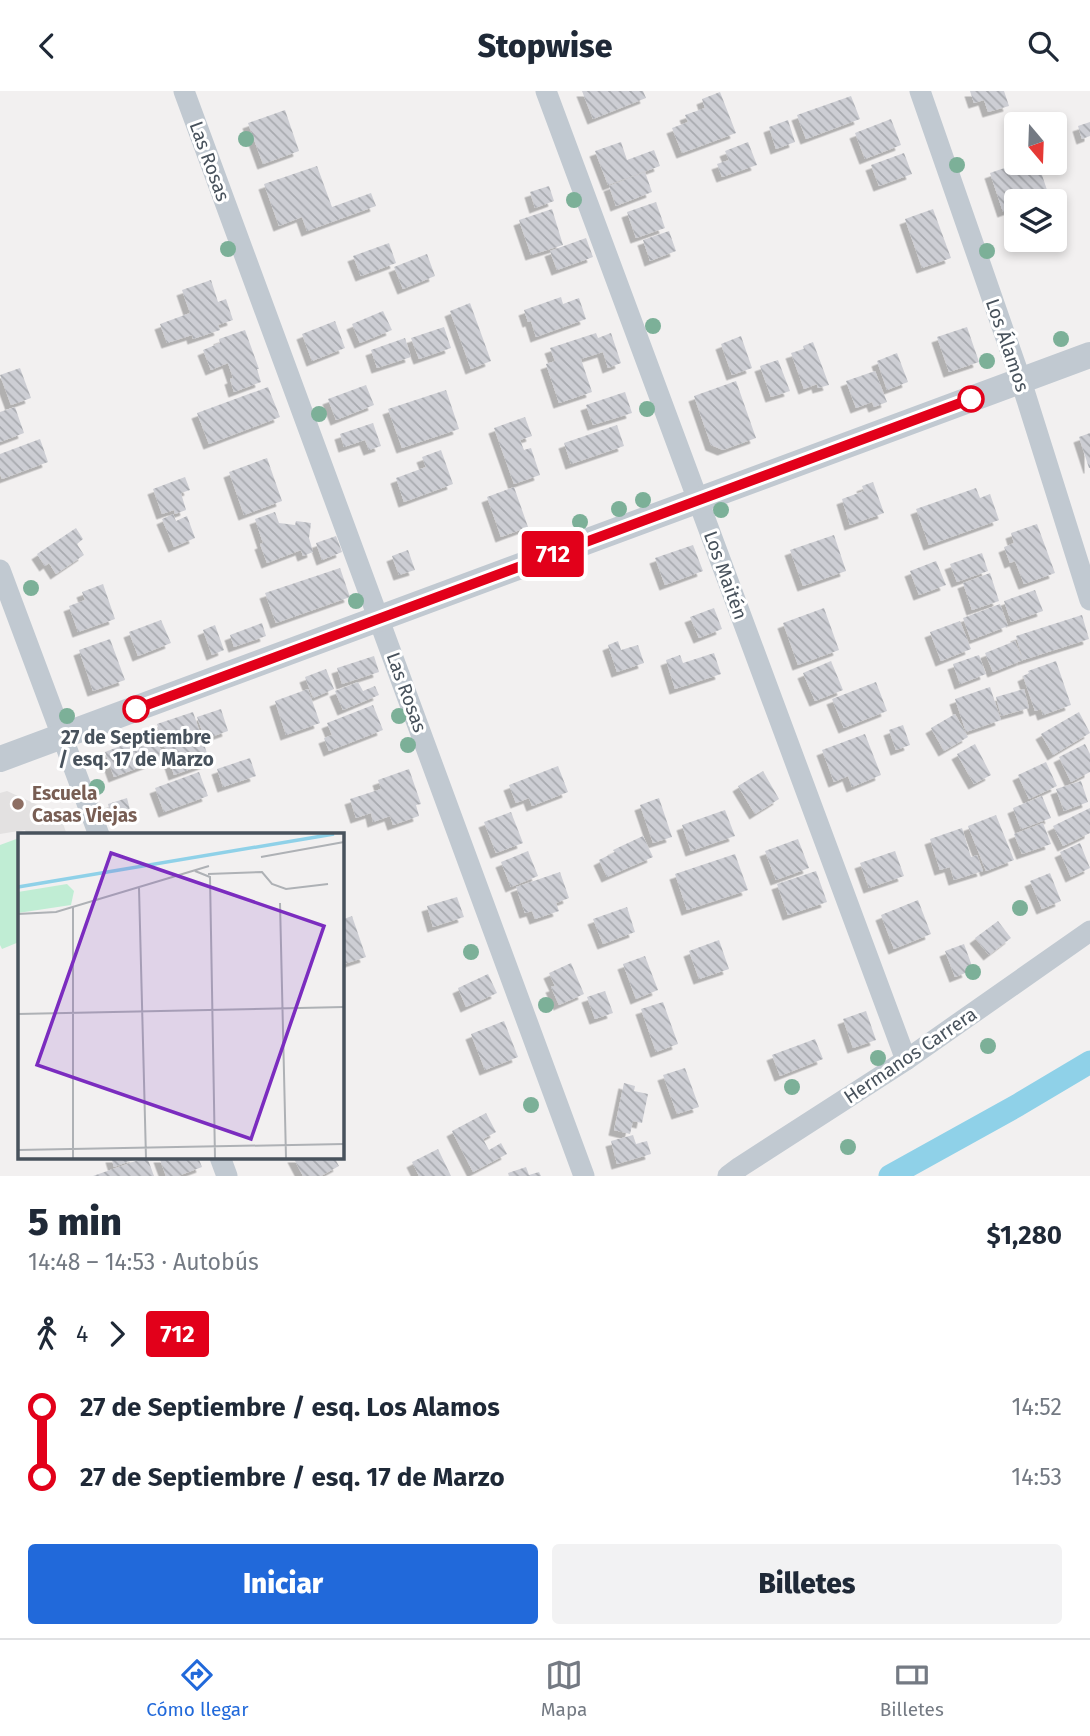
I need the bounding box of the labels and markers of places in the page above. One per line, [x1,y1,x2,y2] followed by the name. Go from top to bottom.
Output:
[958,386,984,412] unlabelled marker
[123,696,149,722] marker: 27 de Septiembre / esq. 17 de Marzo
[58,726,214,771] place label: 27 de Septiembre / esq. 17 de Marzo
[32,782,137,827] place label: Escuela Casas Viejas
[10,796,26,812] marker: Escuela Casas Viejas

